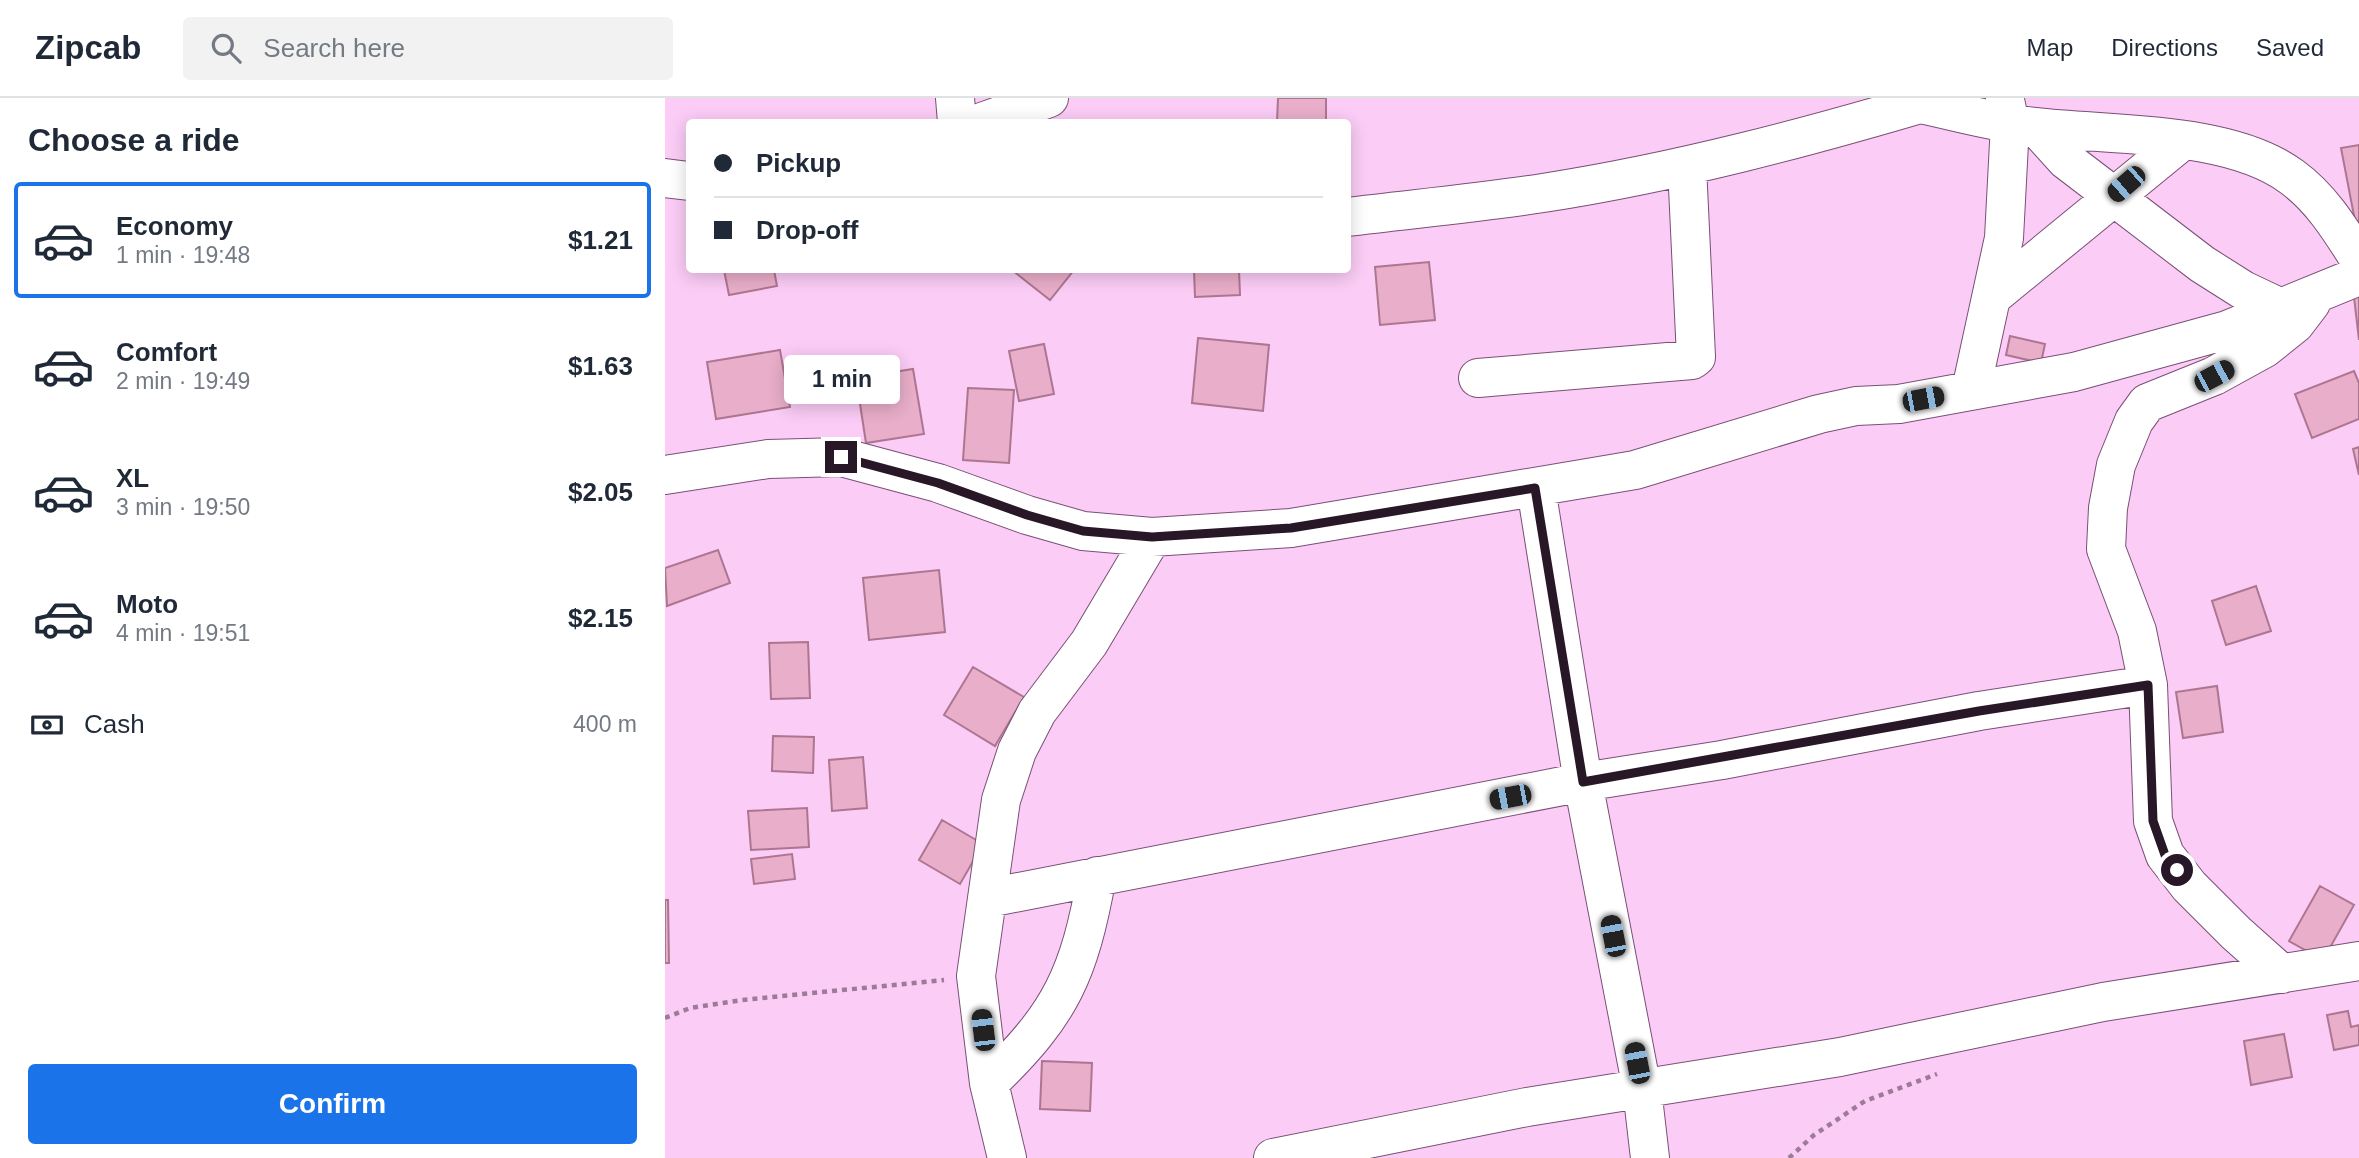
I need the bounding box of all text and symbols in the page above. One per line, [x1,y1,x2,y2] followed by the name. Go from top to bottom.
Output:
[183,17,673,80] search box
[35,29,141,66] text: Zipcab
[207,29,245,67] icon: search
[263,33,405,63] text: Search here
[2027,34,2073,61] text: Map
[2111,34,2218,61] text: Directions
[2256,34,2324,61] text: Saved
[28,122,240,158] text: Choose a ride
[756,148,841,178] text: Pickup
[2104,162,2149,206] car
[32,209,95,272] icon: car
[116,211,233,241] text: Economy
[756,215,859,245] text: Drop-off
[568,225,633,255] text: $1.21
[116,242,250,268] text: 1 min · 19:48
[32,335,95,398] icon: car
[116,337,217,367] text: Comfort
[568,351,633,381] text: $1.63
[783,356,899,404] callout: 1 min
[2191,357,2238,395] car
[812,366,872,392] text: 1 min
[116,368,250,394] text: 2 min · 19:49
[1901,385,1946,413] car
[825,441,857,473] route end
[32,461,95,524] icon: car
[116,463,149,493] text: XL
[568,477,633,507] text: $2.05
[116,494,250,520] text: 3 min · 19:50
[32,587,95,650] icon: car
[116,589,178,619] text: Moto
[568,603,633,633] text: $2.15
[116,620,250,646] text: 4 min · 19:51
[28,706,66,744] icon: cash
[84,709,145,739] text: Cash
[573,711,637,737] text: 400 m
[1488,783,1533,811] car
[2161,854,2193,886] route start
[1599,913,1628,959] car
[971,1008,996,1052] car
[1623,1040,1652,1086] car
[28,1064,637,1144] button: Confirm

